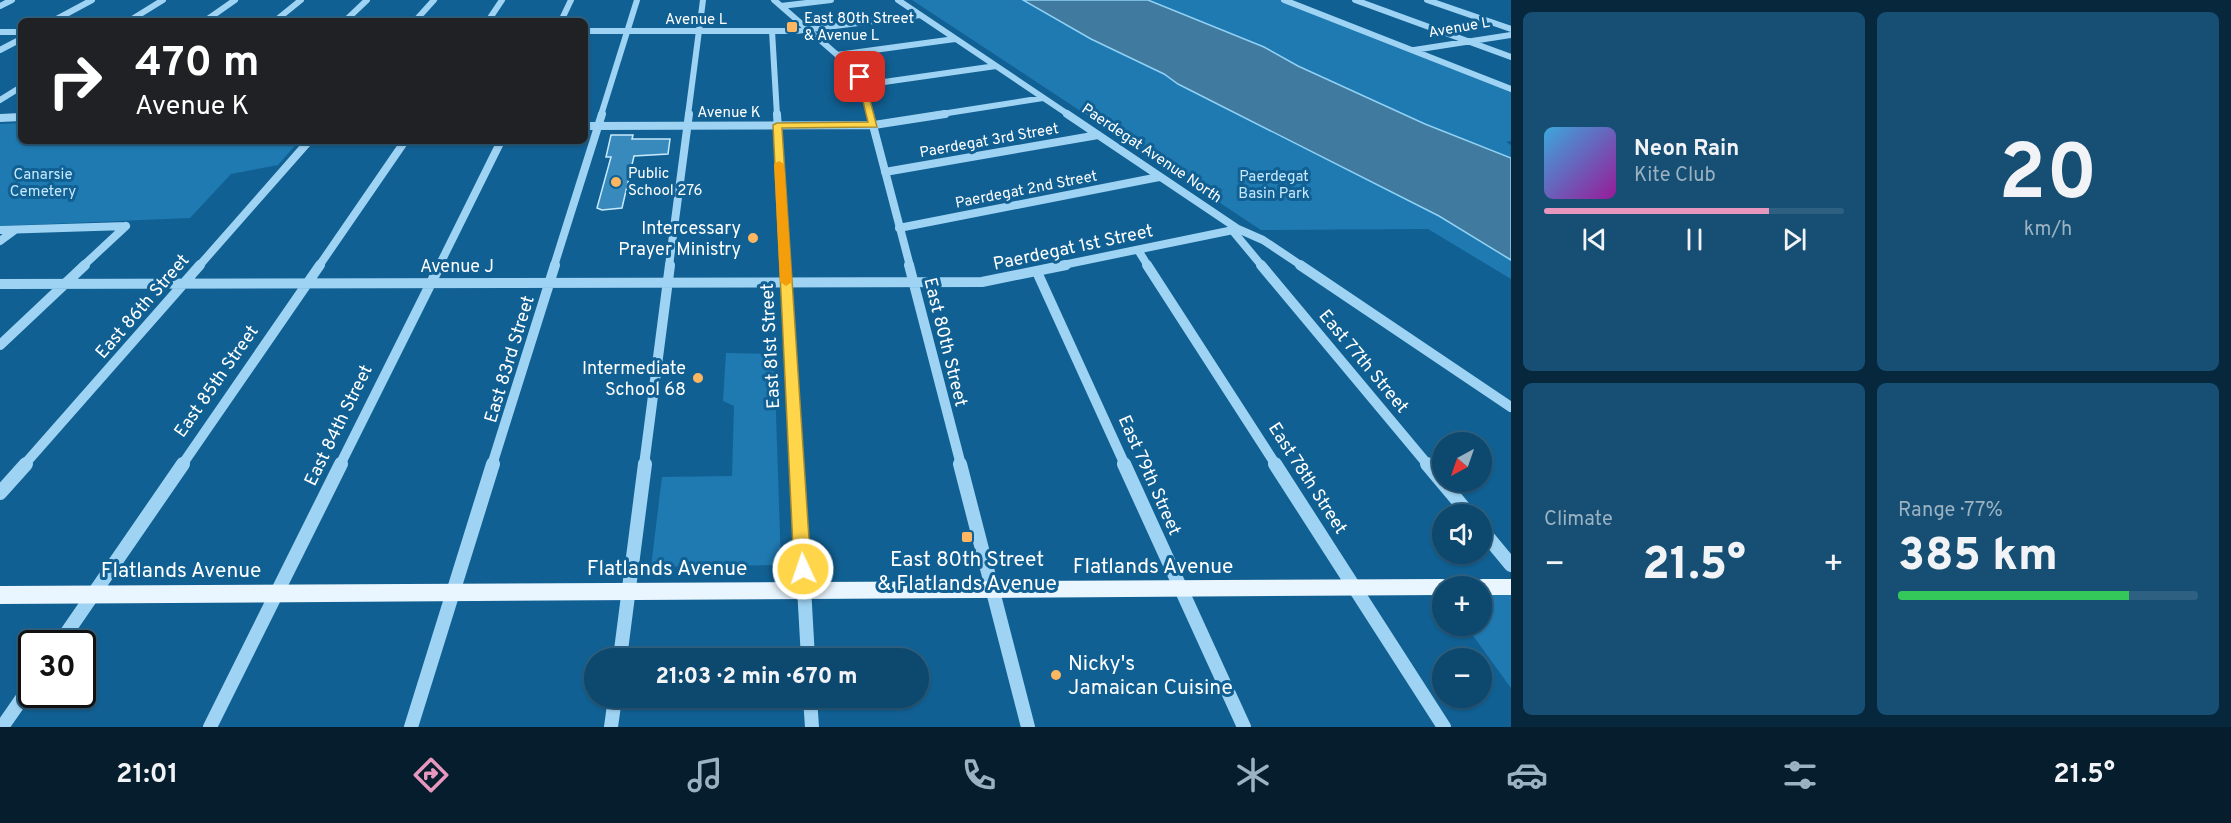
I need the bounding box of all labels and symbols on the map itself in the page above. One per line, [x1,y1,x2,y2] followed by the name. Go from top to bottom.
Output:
[804,10,914,46] place label: East 80th Street & Avenue L
[665,11,727,30] street label: Avenue L
[1427,14,1491,43] street label: Avenue L
[785,20,799,34] marker: East 80th Street & Avenue L
[834,51,885,102] pin
[1077,100,1225,208] street label: Paerdegat Avenue North
[697,104,761,123] street label: Avenue K
[918,120,1060,163] street label: Paerdegat 3rd Street
[628,165,702,201] place label: Public School 276
[10,166,76,202] park label: Canarsie Cemetery
[954,167,1099,214] street label: Paerdegat 2nd Street
[1238,168,1310,204] park label: Paerdegat Basin Park
[609,175,623,189] marker: Public School 276
[618,218,741,262] place label: Intercessary Prayer Ministry
[991,220,1155,277] street label: Paerdegat 1st Street
[746,231,760,245] marker: Intercessary Prayer Ministry
[91,250,195,364] street label: East 86th Street
[420,256,494,279] street label: Avenue J
[917,275,972,409] street label: East 80th Street
[757,283,786,409] street label: East 81st Street
[480,293,541,426] street label: East 83rd Street
[1313,306,1413,418] street label: East 77th Street
[170,321,265,443] street label: East 85th Street
[582,358,686,402] place label: Intermediate School 68
[300,361,379,490] street label: East 84th Street
[691,371,705,385] marker: Intermediate School 68
[1112,412,1185,539] street label: East 79th Street
[1262,419,1351,539] street label: East 78th Street
[1432,432,1492,492] north arrow
[960,530,974,544] marker: East 80th Street & Flatlands Avenue
[771,537,835,601] position arrow
[877,547,1057,598] place label: East 80th Street & Flatlands Avenue
[1073,554,1233,581] street label: Flatlands Avenue
[587,556,747,583] street label: Flatlands Avenue
[101,558,261,585] street label: Flatlands Avenue
[18,630,96,708] speed limit sign: 30
[1068,651,1233,702] place label: Nicky's Jamaican Cuisine
[1049,668,1063,682] marker: Nicky's Jamaican Cuisine

